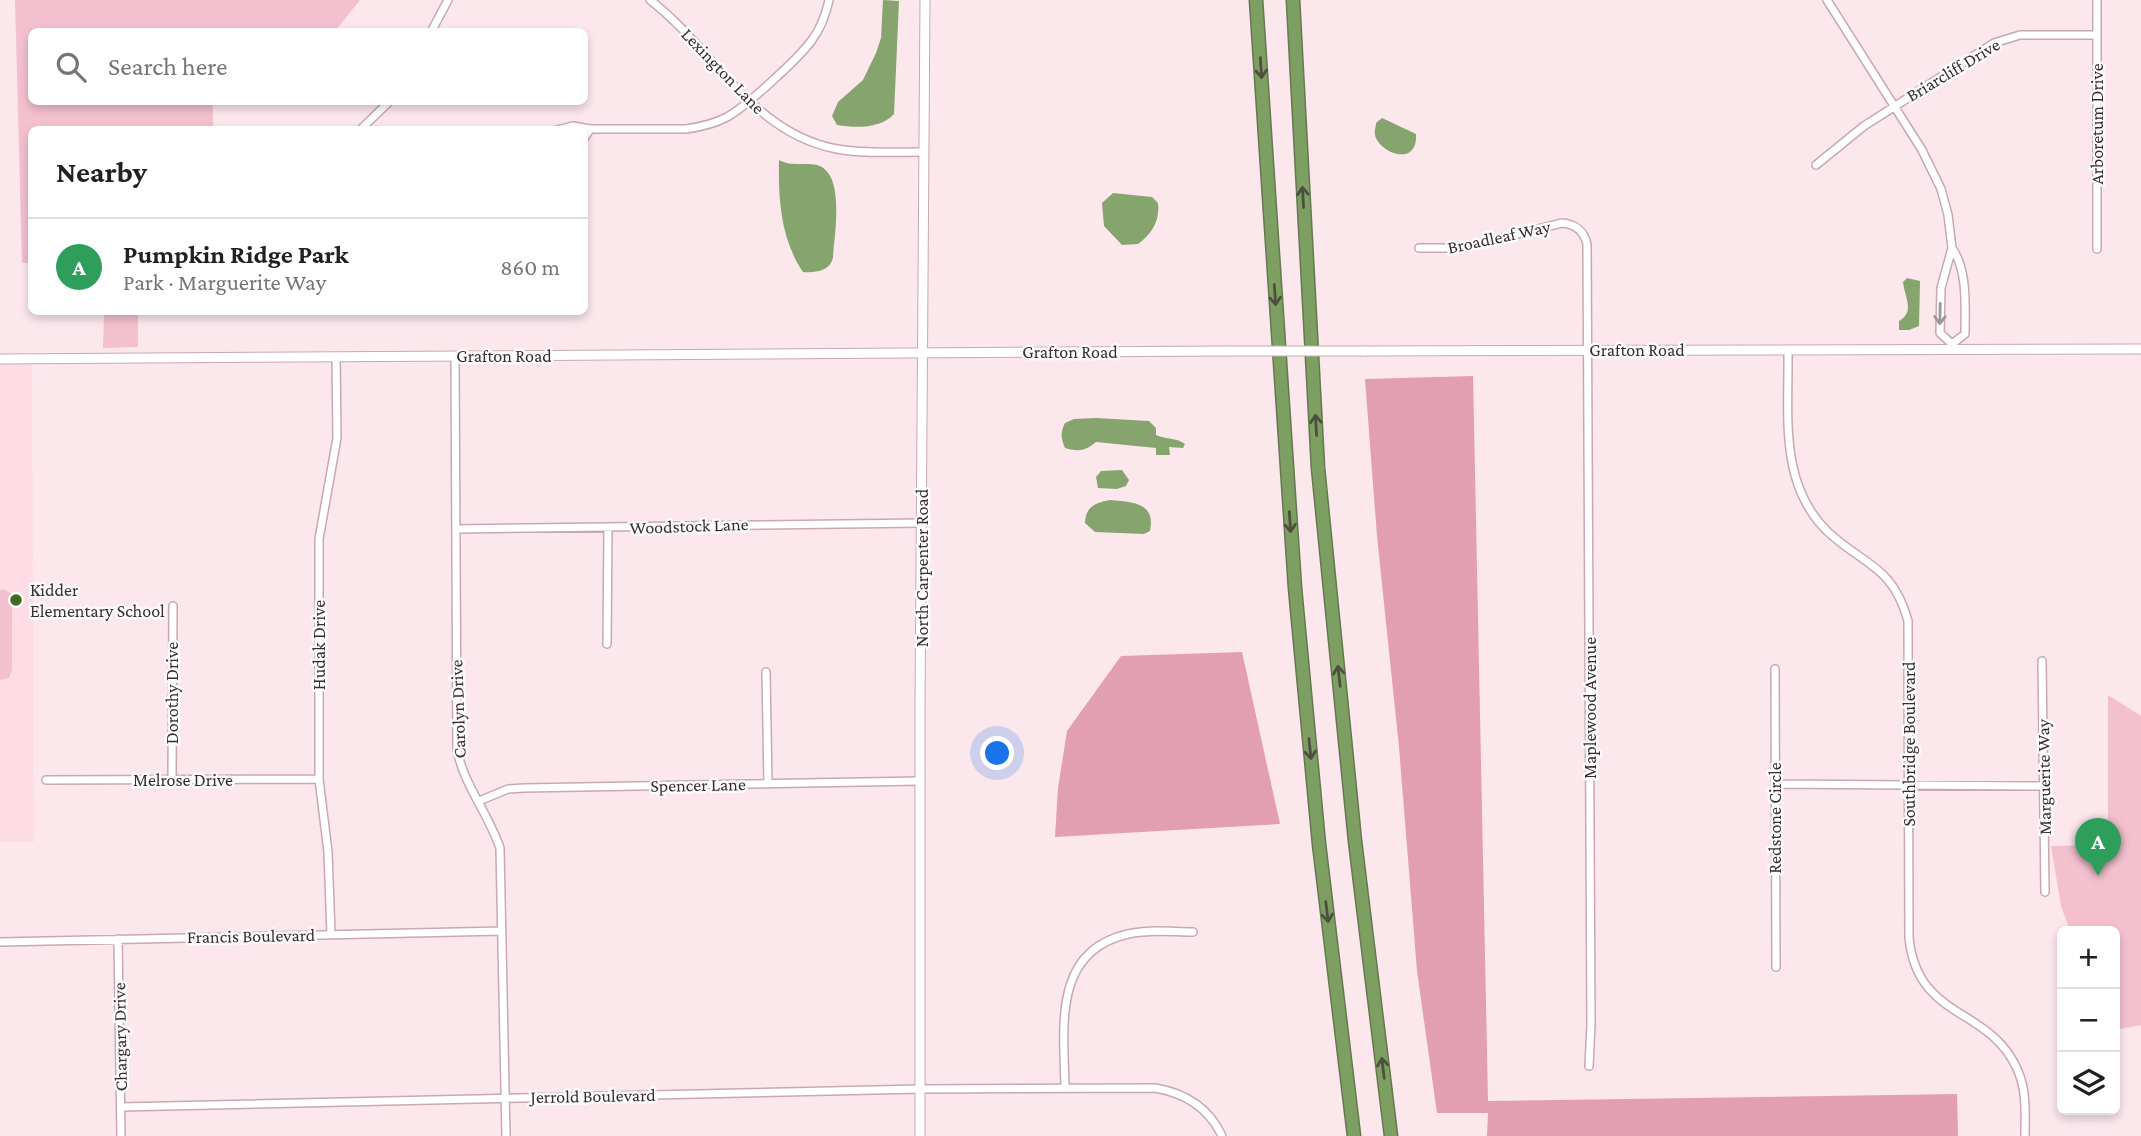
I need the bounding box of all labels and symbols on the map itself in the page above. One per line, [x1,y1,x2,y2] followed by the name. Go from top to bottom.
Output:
[677,24,769,118] street label: Lexington Lane
[1903,34,2003,106] street label: Briarcliff Drive
[1254,56,1267,79] one-way arrow
[2087,63,2107,185] street label: Arboretum Drive
[1297,186,1310,209] one-way arrow
[1446,216,1553,258] street label: Broadleaf Way
[1269,283,1282,306] one-way arrow
[1933,303,1947,326] one-way arrow
[1589,340,1685,360] street label: Grafton Road
[1022,342,1118,362] street label: Grafton Road
[456,346,552,366] street label: Grafton Road
[1309,413,1322,436] one-way arrow
[912,488,932,647] street label: North Carpenter Road
[1284,510,1297,533] one-way arrow
[629,514,749,538] street label: Woodstock Lane
[30,580,165,621] place label: Kidder Elementary School
[8,592,24,608] marker: Kidder Elementary School
[309,600,329,690] street label: Hudak Drive
[1580,637,1600,779] street label: Maplewood Avenue
[162,642,182,744] street label: Dorothy Drive
[446,659,470,759] street label: Carolyn Drive
[1899,661,1919,827] street label: Southbridge Boulevard
[1332,665,1345,687] one-way arrow
[2033,718,2055,835] street label: Marguerite Way
[980,736,1014,770] your location
[1303,737,1316,760] one-way arrow
[1765,762,1785,874] street label: Redstone Circle
[133,770,233,790] street label: Melrose Drive
[650,774,746,796] street label: Spencer Lane
[2075,818,2121,876] pin: A
[1321,900,1334,923] one-way arrow
[187,925,316,947] street label: Francis Boulevard
[109,982,131,1092] street label: Chargary Drive
[1377,1057,1390,1080] one-way arrow
[528,1085,656,1107] street label: Jerrold Boulevard

